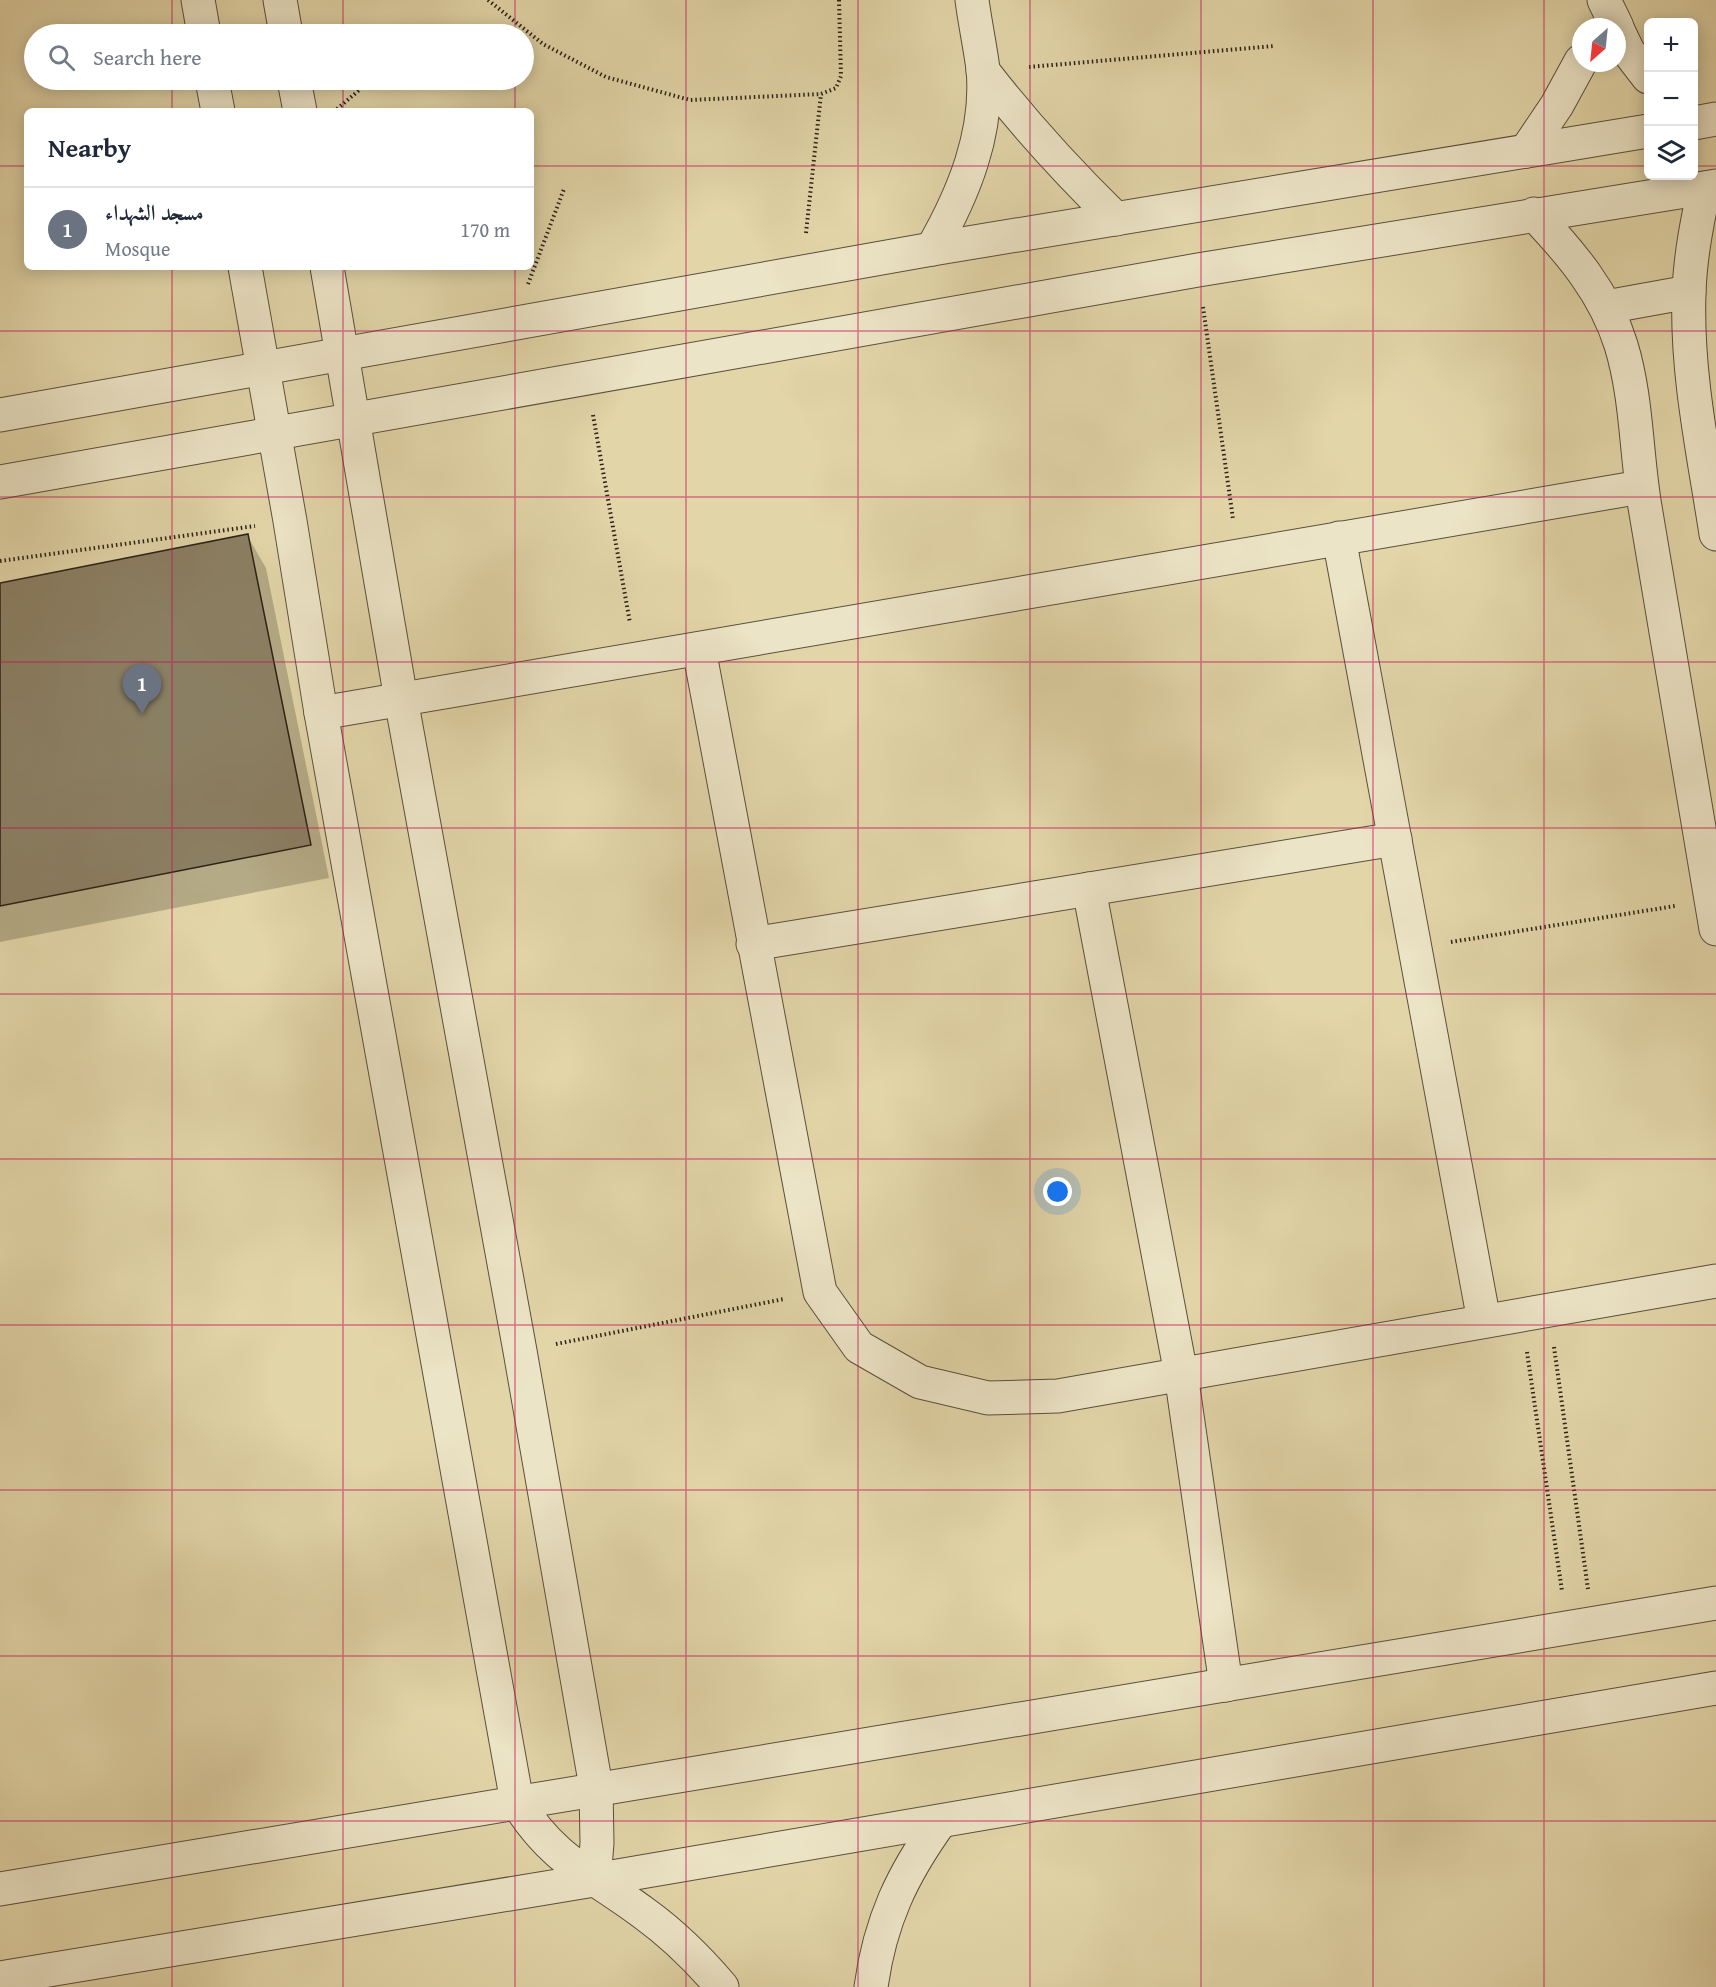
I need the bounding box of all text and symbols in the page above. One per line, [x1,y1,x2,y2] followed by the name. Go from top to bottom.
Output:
[1572,18,1626,72] north arrow
[1644,18,1698,180] map controls
[1644,18,1698,72] button: +
[24,24,534,90] search box
[45,41,78,74] icon: search
[93,41,202,73] text: Search here
[1644,72,1698,126] button: −
[1644,126,1698,180] button: layers
[48,128,131,167] text: Nearby
[105,196,204,228] text: مسجد الشهداء
[62,215,73,244] text: 1
[460,215,510,244] text: 170 m
[105,234,170,263] text: Mosque
[122,664,162,714] pin: 1
[1043,1177,1072,1206] your location

